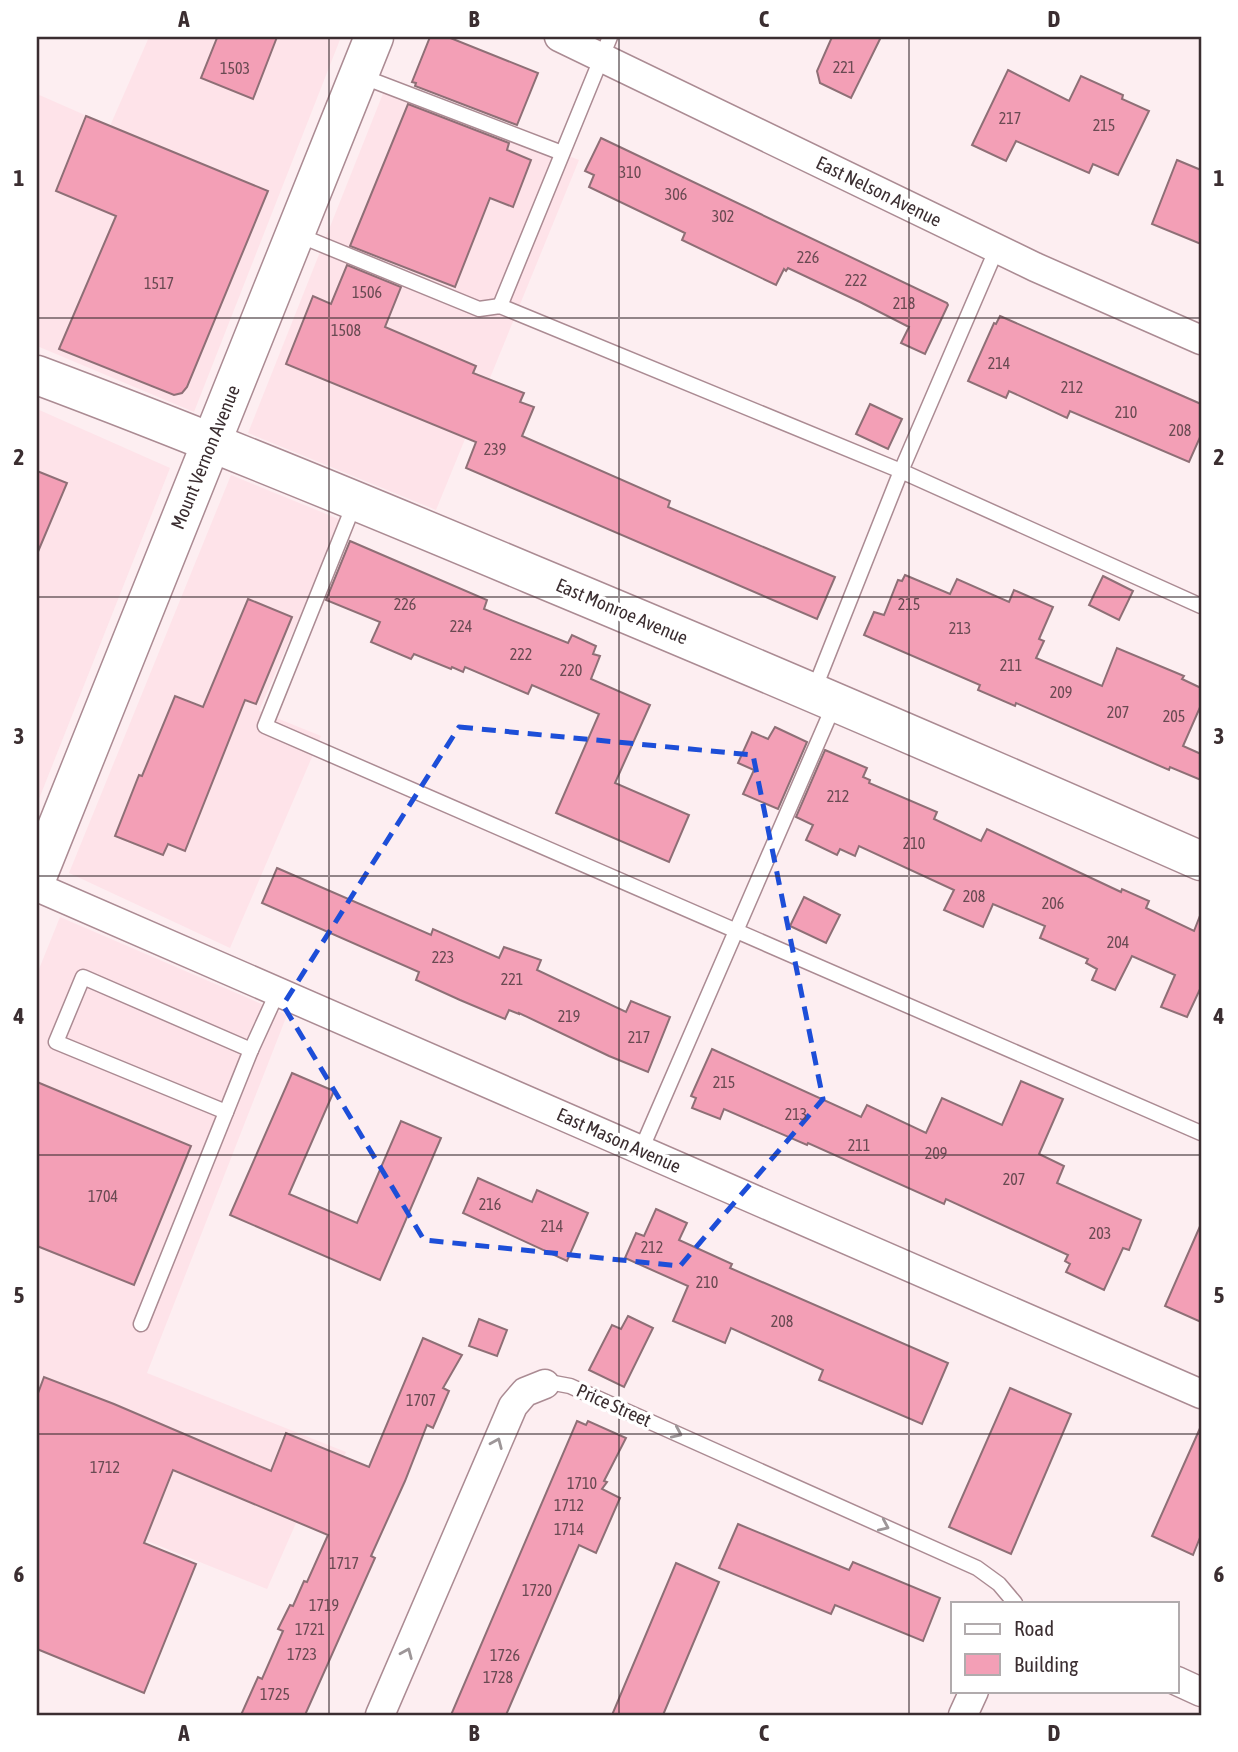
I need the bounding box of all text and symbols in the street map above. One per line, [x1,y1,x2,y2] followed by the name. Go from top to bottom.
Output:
[177,6,190,32] text: A
[469,6,480,32] text: B
[759,6,770,32] text: C
[1048,6,1061,32] text: D
[833,58,855,76] house number: 221
[220,59,250,77] house number: 1503
[999,109,1021,127] house number: 217
[1093,116,1115,134] house number: 215
[813,151,945,231] street label: East Nelson Avenue
[619,163,641,181] house number: 310
[14,165,25,191] text: 1
[1214,165,1225,191] text: 1
[665,185,687,203] house number: 306
[712,207,734,225] house number: 302
[797,248,819,266] house number: 226
[845,271,867,289] house number: 222
[144,274,174,292] house number: 1517
[352,283,382,301] house number: 1506
[893,294,915,312] house number: 218
[331,321,361,339] house number: 1508
[988,354,1010,372] house number: 214
[1061,378,1083,396] house number: 212
[166,382,244,532] street label: Mount Vernon Avenue
[1115,403,1137,421] house number: 210
[1169,421,1191,439] house number: 208
[484,440,506,458] house number: 239
[14,444,24,470] text: 2
[1214,444,1224,470] text: 2
[553,573,691,649] street label: East Monroe Avenue
[394,595,416,613] house number: 226
[898,595,920,613] house number: 215
[450,617,472,635] house number: 224
[949,619,971,637] house number: 213
[510,645,532,663] house number: 222
[1000,656,1022,674] house number: 211
[560,661,582,679] house number: 220
[1050,683,1072,701] house number: 209
[1107,703,1129,721] house number: 207
[1163,707,1185,725] house number: 205
[14,723,24,749] text: 3
[1214,723,1224,749] text: 3
[827,787,849,805] house number: 212
[903,834,925,852] house number: 210
[963,887,985,905] house number: 208
[1042,894,1064,912] house number: 206
[1107,933,1129,951] house number: 204
[432,948,454,966] house number: 223
[501,970,523,988] house number: 221
[13,1003,25,1029] text: 4
[1213,1003,1225,1029] text: 4
[558,1007,580,1025] house number: 219
[628,1028,650,1046] house number: 217
[713,1073,735,1091] house number: 215
[554,1103,684,1177] street label: East Mason Avenue
[785,1105,807,1123] house number: 213
[848,1136,870,1154] house number: 211
[925,1144,947,1162] house number: 209
[1003,1170,1025,1188] house number: 207
[88,1187,118,1205] house number: 1704
[479,1195,501,1213] house number: 216
[541,1217,563,1235] house number: 214
[1089,1224,1111,1242] house number: 203
[641,1238,663,1256] house number: 212
[696,1273,718,1291] house number: 210
[14,1282,25,1308] text: 5
[1214,1282,1225,1308] text: 5
[771,1312,793,1330] house number: 208
[573,1379,655,1431] street label: Price Street
[406,1391,436,1409] house number: 1707
[669,1425,682,1439] one-way arrow
[489,1438,503,1451] one-way arrow
[90,1458,120,1476] house number: 1712
[567,1474,597,1492] house number: 1710
[554,1496,584,1514] house number: 1712
[877,1518,889,1532] one-way arrow
[554,1520,584,1538] house number: 1714
[329,1554,359,1572] house number: 1717
[14,1561,25,1587] text: 6
[1214,1561,1225,1587] text: 6
[522,1581,552,1599] house number: 1720
[309,1596,339,1614] house number: 1719
[951,1602,1178,1692] legend
[1014,1616,1054,1640] text: Road
[295,1620,325,1638] house number: 1721
[287,1645,317,1663] house number: 1723
[490,1646,520,1664] house number: 1726
[399,1647,413,1659] one-way arrow
[1014,1652,1078,1676] text: Building
[483,1668,513,1686] house number: 1728
[260,1685,290,1703] house number: 1725
[177,1720,190,1746] text: A
[469,1720,480,1746] text: B
[759,1720,770,1746] text: C
[1048,1720,1061,1746] text: D

